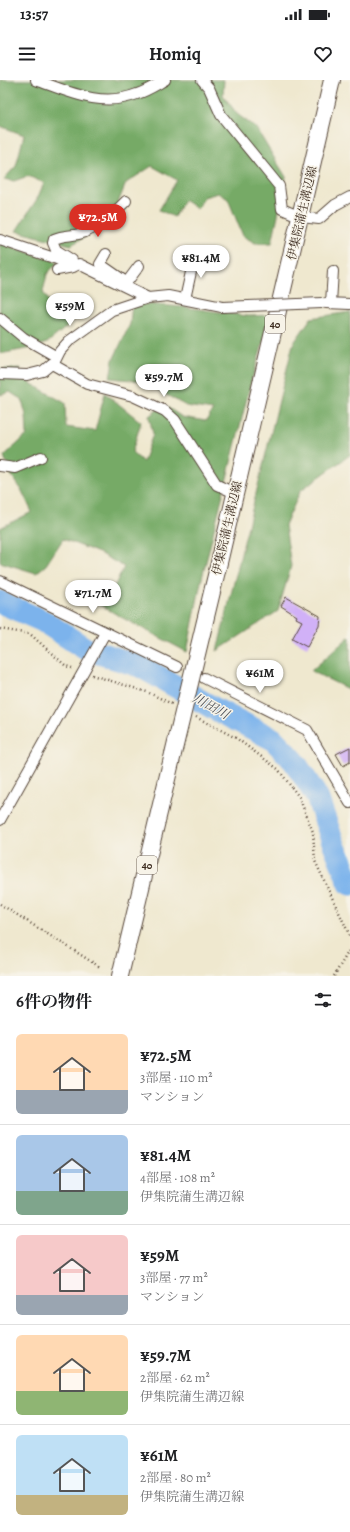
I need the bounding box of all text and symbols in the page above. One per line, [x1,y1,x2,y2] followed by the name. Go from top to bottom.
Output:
[20,4,48,24] text: 13:57
[149,42,201,66] text: Homiq
[16,43,38,65] icon: menu
[312,43,334,65] icon: heart
[283,164,321,262] street label: 伊集院蒲生溝辺線
[65,204,131,238] pin: ¥72.5M
[78,208,118,225] text: ¥72.5M
[168,245,234,279] pin: ¥81.4M
[182,249,220,266] text: ¥81.4M
[46,293,94,327] pin: ¥59M
[55,297,85,314] text: ¥59M
[265,315,285,333] road number: 40
[131,364,197,398] pin: ¥59.7M
[144,368,184,385] text: ¥59.7M
[208,479,246,577] street label: 伊集院蒲生溝辺線
[60,580,126,614] pin: ¥71.7M
[74,584,112,601] text: ¥71.7M
[236,660,284,694] pin: ¥61M
[245,664,275,681] text: ¥61M
[190,689,234,724] water label: 川田川
[137,856,157,874] road number: 40
[312,989,334,1011] icon: filters
[16,990,92,1013] text: 6件の物件
[140,1044,191,1067] text: ¥72.5M
[48,1050,96,1098] icon: home
[140,1069,213,1086] text: 3部屋 · 110 m²
[140,1088,204,1105] text: マンション
[140,1144,191,1167] text: ¥81.4M
[48,1151,96,1199] icon: home
[140,1169,215,1186] text: 4部屋 · 108 m²
[140,1188,244,1205] text: 伊集院蒲生溝辺線
[140,1244,179,1267] text: ¥59M
[48,1251,96,1299] icon: home
[140,1269,208,1286] text: 3部屋 · 77 m²
[140,1288,204,1305] text: マンション
[140,1344,191,1367] text: ¥59.7M
[48,1351,96,1399] icon: home
[140,1369,210,1386] text: 2部屋 · 62 m²
[140,1388,244,1405] text: 伊集院蒲生溝辺線
[140,1444,178,1467] text: ¥61M
[48,1451,96,1499] icon: home
[140,1469,211,1486] text: 2部屋 · 80 m²
[140,1488,244,1505] text: 伊集院蒲生溝辺線

